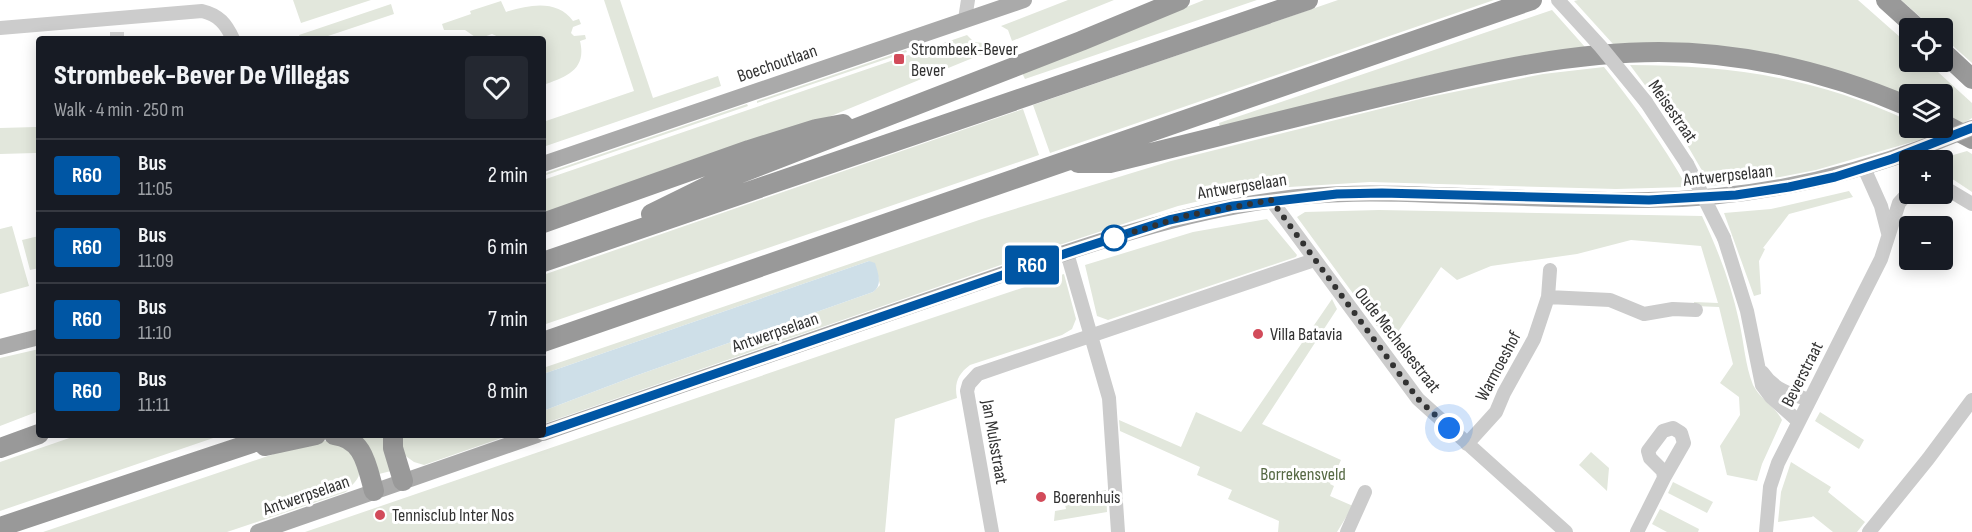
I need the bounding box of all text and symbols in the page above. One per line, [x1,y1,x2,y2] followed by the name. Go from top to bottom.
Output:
[1899,18,1953,270] map controls
[1899,18,1953,72] button: locate
[911,39,1018,81] place label: Strombeek-Bever Bever
[734,40,820,87] street label: Boechoutlaan
[892,52,906,66] marker: Strombeek-Bever Bever
[465,56,528,119] button: heart
[54,59,350,92] text: Strombeek-Bever De Villegas
[1644,76,1702,147] street label: Meisestraat
[1899,84,1953,138] button: layers
[54,98,184,122] text: Walk · 4 min · 250 m
[138,150,167,177] text: Bus
[1899,150,1953,204] button: +
[1681,160,1774,191] street label: Antwerpselaan
[488,162,528,189] text: 2 min
[72,163,102,188] text: R60
[1195,169,1288,204] street label: Antwerpselaan
[138,177,173,201] text: 11:05
[1899,216,1953,270] button: −
[138,222,167,249] text: Bus
[1101,225,1127,251] unlabelled marker
[487,234,528,261] text: 6 min
[72,235,102,260] text: R60
[998,246,1066,284] line badge: R60
[138,249,174,273] text: 11:09
[1017,253,1047,278] text: R60
[1350,284,1445,397] street label: Oude Mechelsestraat
[138,294,167,321] text: Bus
[488,306,528,333] text: 7 min
[72,307,102,332] text: R60
[728,308,821,357] street label: Antwerpselaan
[138,321,172,345] text: 11:10
[1270,324,1342,345] place label: Villa Batavia
[1251,327,1265,341] marker: Villa Batavia
[1471,327,1526,405] street label: Warmoeshof
[1777,338,1828,410] street label: Beverstraat
[138,366,167,393] text: Bus
[487,378,528,405] text: 8 min
[72,379,102,404] text: R60
[138,393,170,417] text: 11:11
[977,397,1012,486] street label: Jan Mulsstraat
[1434,413,1464,443] your location
[1260,464,1346,485] park label: Borrekensveld
[259,471,352,520] street label: Antwerpselaan
[1053,487,1121,508] place label: Boerenhuis
[1034,490,1048,504] marker: Boerenhuis
[392,505,514,526] place label: Tennisclub Inter Nos
[373,508,387,522] marker: Tennisclub Inter Nos

